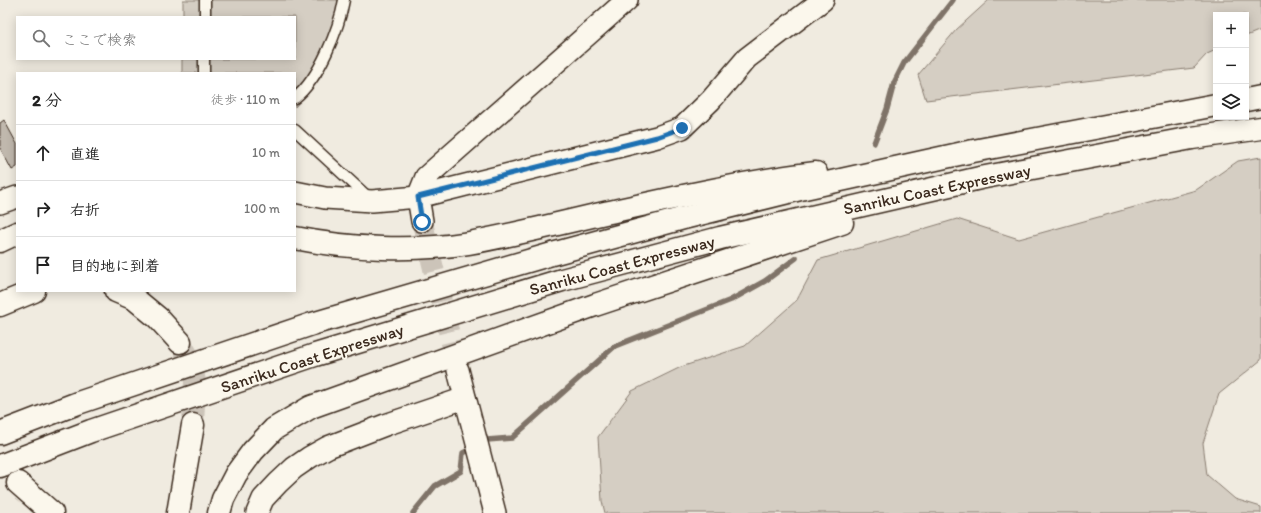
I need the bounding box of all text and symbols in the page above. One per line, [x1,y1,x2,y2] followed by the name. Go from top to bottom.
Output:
[1213,12,1249,120] map controls
[1213,12,1249,48] button: +
[16,16,296,60] search box
[30,27,52,49] icon: search
[62,31,137,49] text: ここで検索
[1213,48,1249,84] button: −
[1213,84,1249,120] button: layers
[32,90,62,110] text: 2 分
[211,92,280,107] text: 徒歩 · 110 m
[673,119,691,137] route end
[32,142,54,164] icon: ahead
[70,145,100,163] text: 直進
[252,145,280,160] text: 10 m
[841,159,1033,219] street label: Sanriku Coast Expressway
[32,198,54,220] icon: right
[70,201,100,219] text: 右折
[244,201,280,216] text: 100 m
[413,213,431,231] route start
[527,231,717,299] street label: Sanriku Coast Expressway
[32,254,54,276] icon: arrive
[70,257,160,275] text: 目的地に到着
[218,319,406,397] street label: Sanriku Coast Expressway

